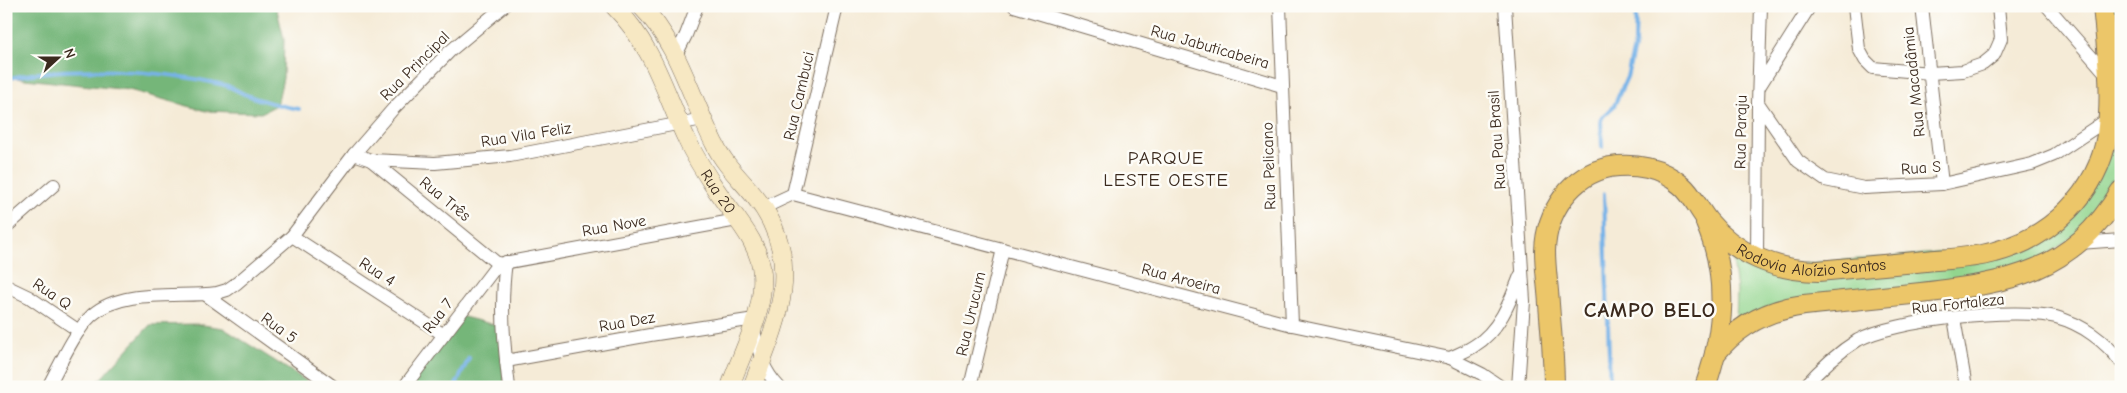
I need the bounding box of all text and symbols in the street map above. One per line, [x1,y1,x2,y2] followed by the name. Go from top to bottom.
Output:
[1149,21,1271,73] street label: Rua Jabuticabeira
[1899,26,1929,138] street label: Rua Macadâmia
[377,28,453,104] street label: Rua Principal
[32,32,82,82] north arrow
[60,46,79,61] text: N
[780,50,818,142] street label: Rua Cambuci
[1485,90,1509,190] street label: Rua Pau Brasil
[1731,95,1751,169] street label: Rua Paraju
[480,119,572,151] street label: Rua Vila Feliz
[1258,122,1280,210] street label: Rua Pelicano
[1103,147,1229,191] district label: PARQUE LESTE OESTE
[1900,158,1942,178] street label: Rua S
[697,166,739,217] street label: Rua 20
[416,173,474,225] street label: Rua Três
[581,212,647,240] street label: Rua Nove
[1733,240,1887,280] street label: Rodovia Aloízio Santos
[356,254,398,290] street label: Rua 4
[1139,260,1223,298] street label: Rua Aroeira
[953,270,989,358] street label: Rua Urucum
[29,275,75,313] street label: Rua Q
[1911,290,2005,318] street label: Rua Fortaleza
[419,295,457,337] street label: Rua 7
[1584,298,1716,322] district label: CAMPO BELO
[598,308,656,336] street label: Rua Dez
[258,309,300,347] street label: Rua 5

